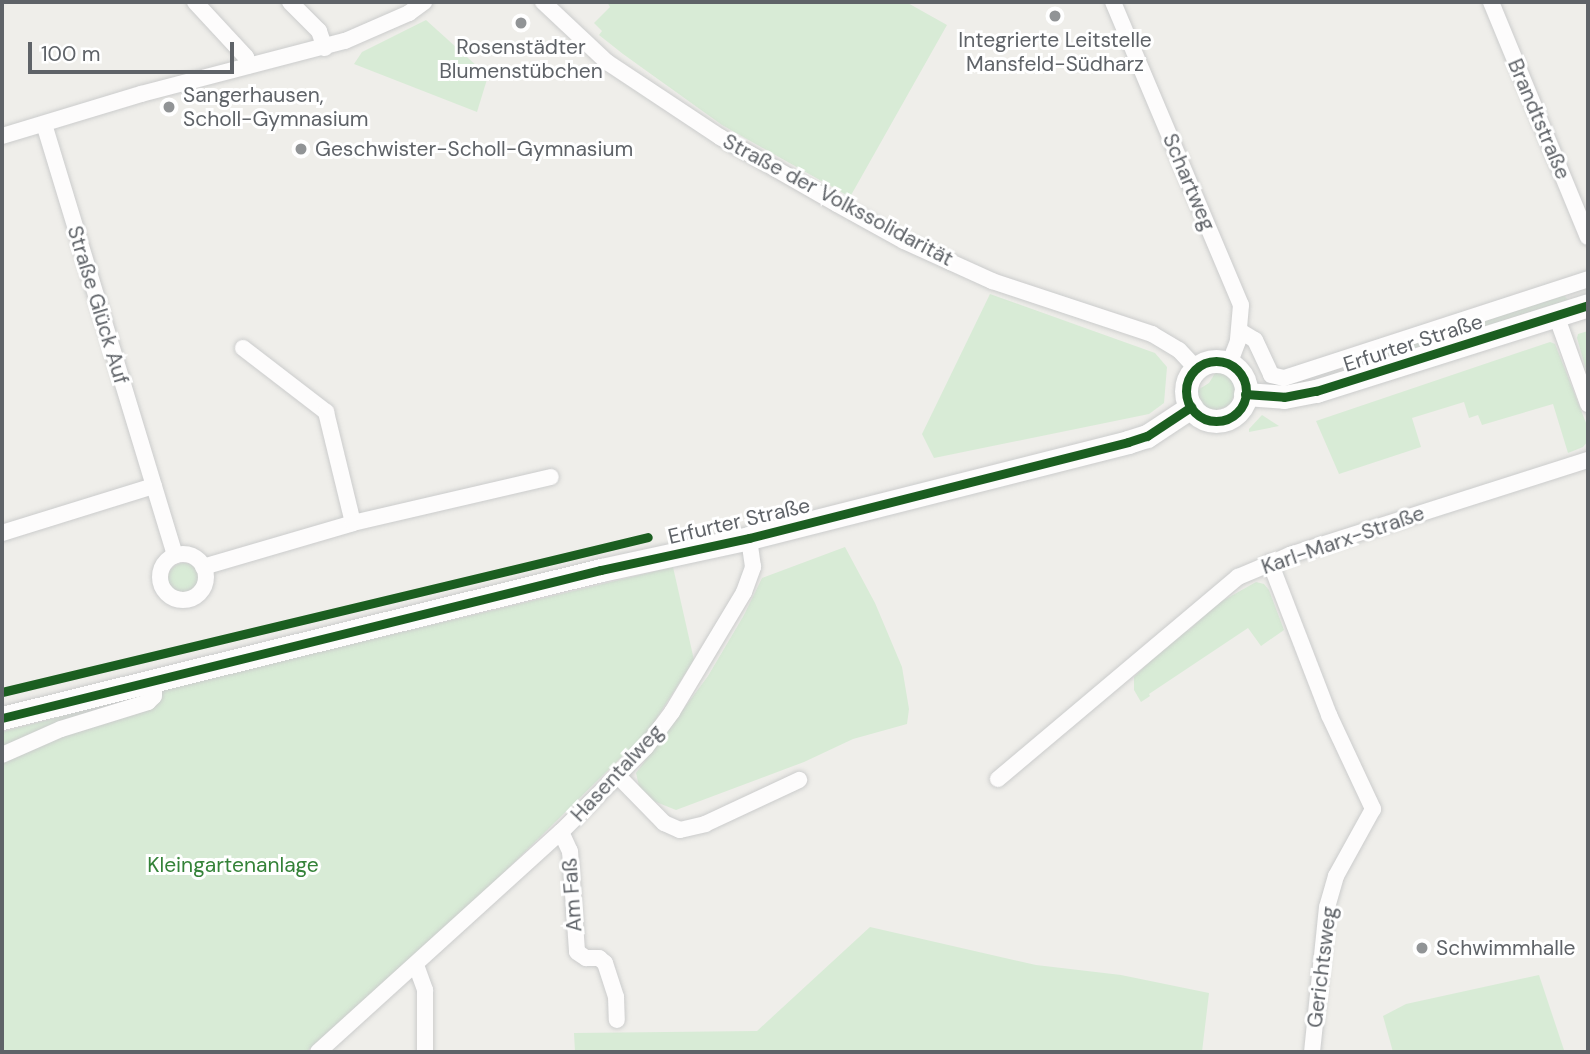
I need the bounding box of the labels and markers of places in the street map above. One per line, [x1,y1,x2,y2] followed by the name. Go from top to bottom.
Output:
[1047,8,1063,24] marker: Integrierte Leitstelle Mansfeld-Südharz
[513,15,529,31] marker: Rosenstädter Blumenstübchen
[958,27,1152,77] place label: Integrierte Leitstelle Mansfeld-Südharz
[439,34,603,84] place label: Rosenstädter Blumenstübchen
[183,82,369,132] place label: Sangerhausen, Scholl-Gymnasium
[161,99,177,115] marker: Sangerhausen, Scholl-Gymnasium
[315,136,633,162] place label: Geschwister-Scholl-Gymnasium
[293,141,309,157] marker: Geschwister-Scholl-Gymnasium
[1436,935,1576,961] place label: Schwimmhalle
[1414,940,1430,956] marker: Schwimmhalle

